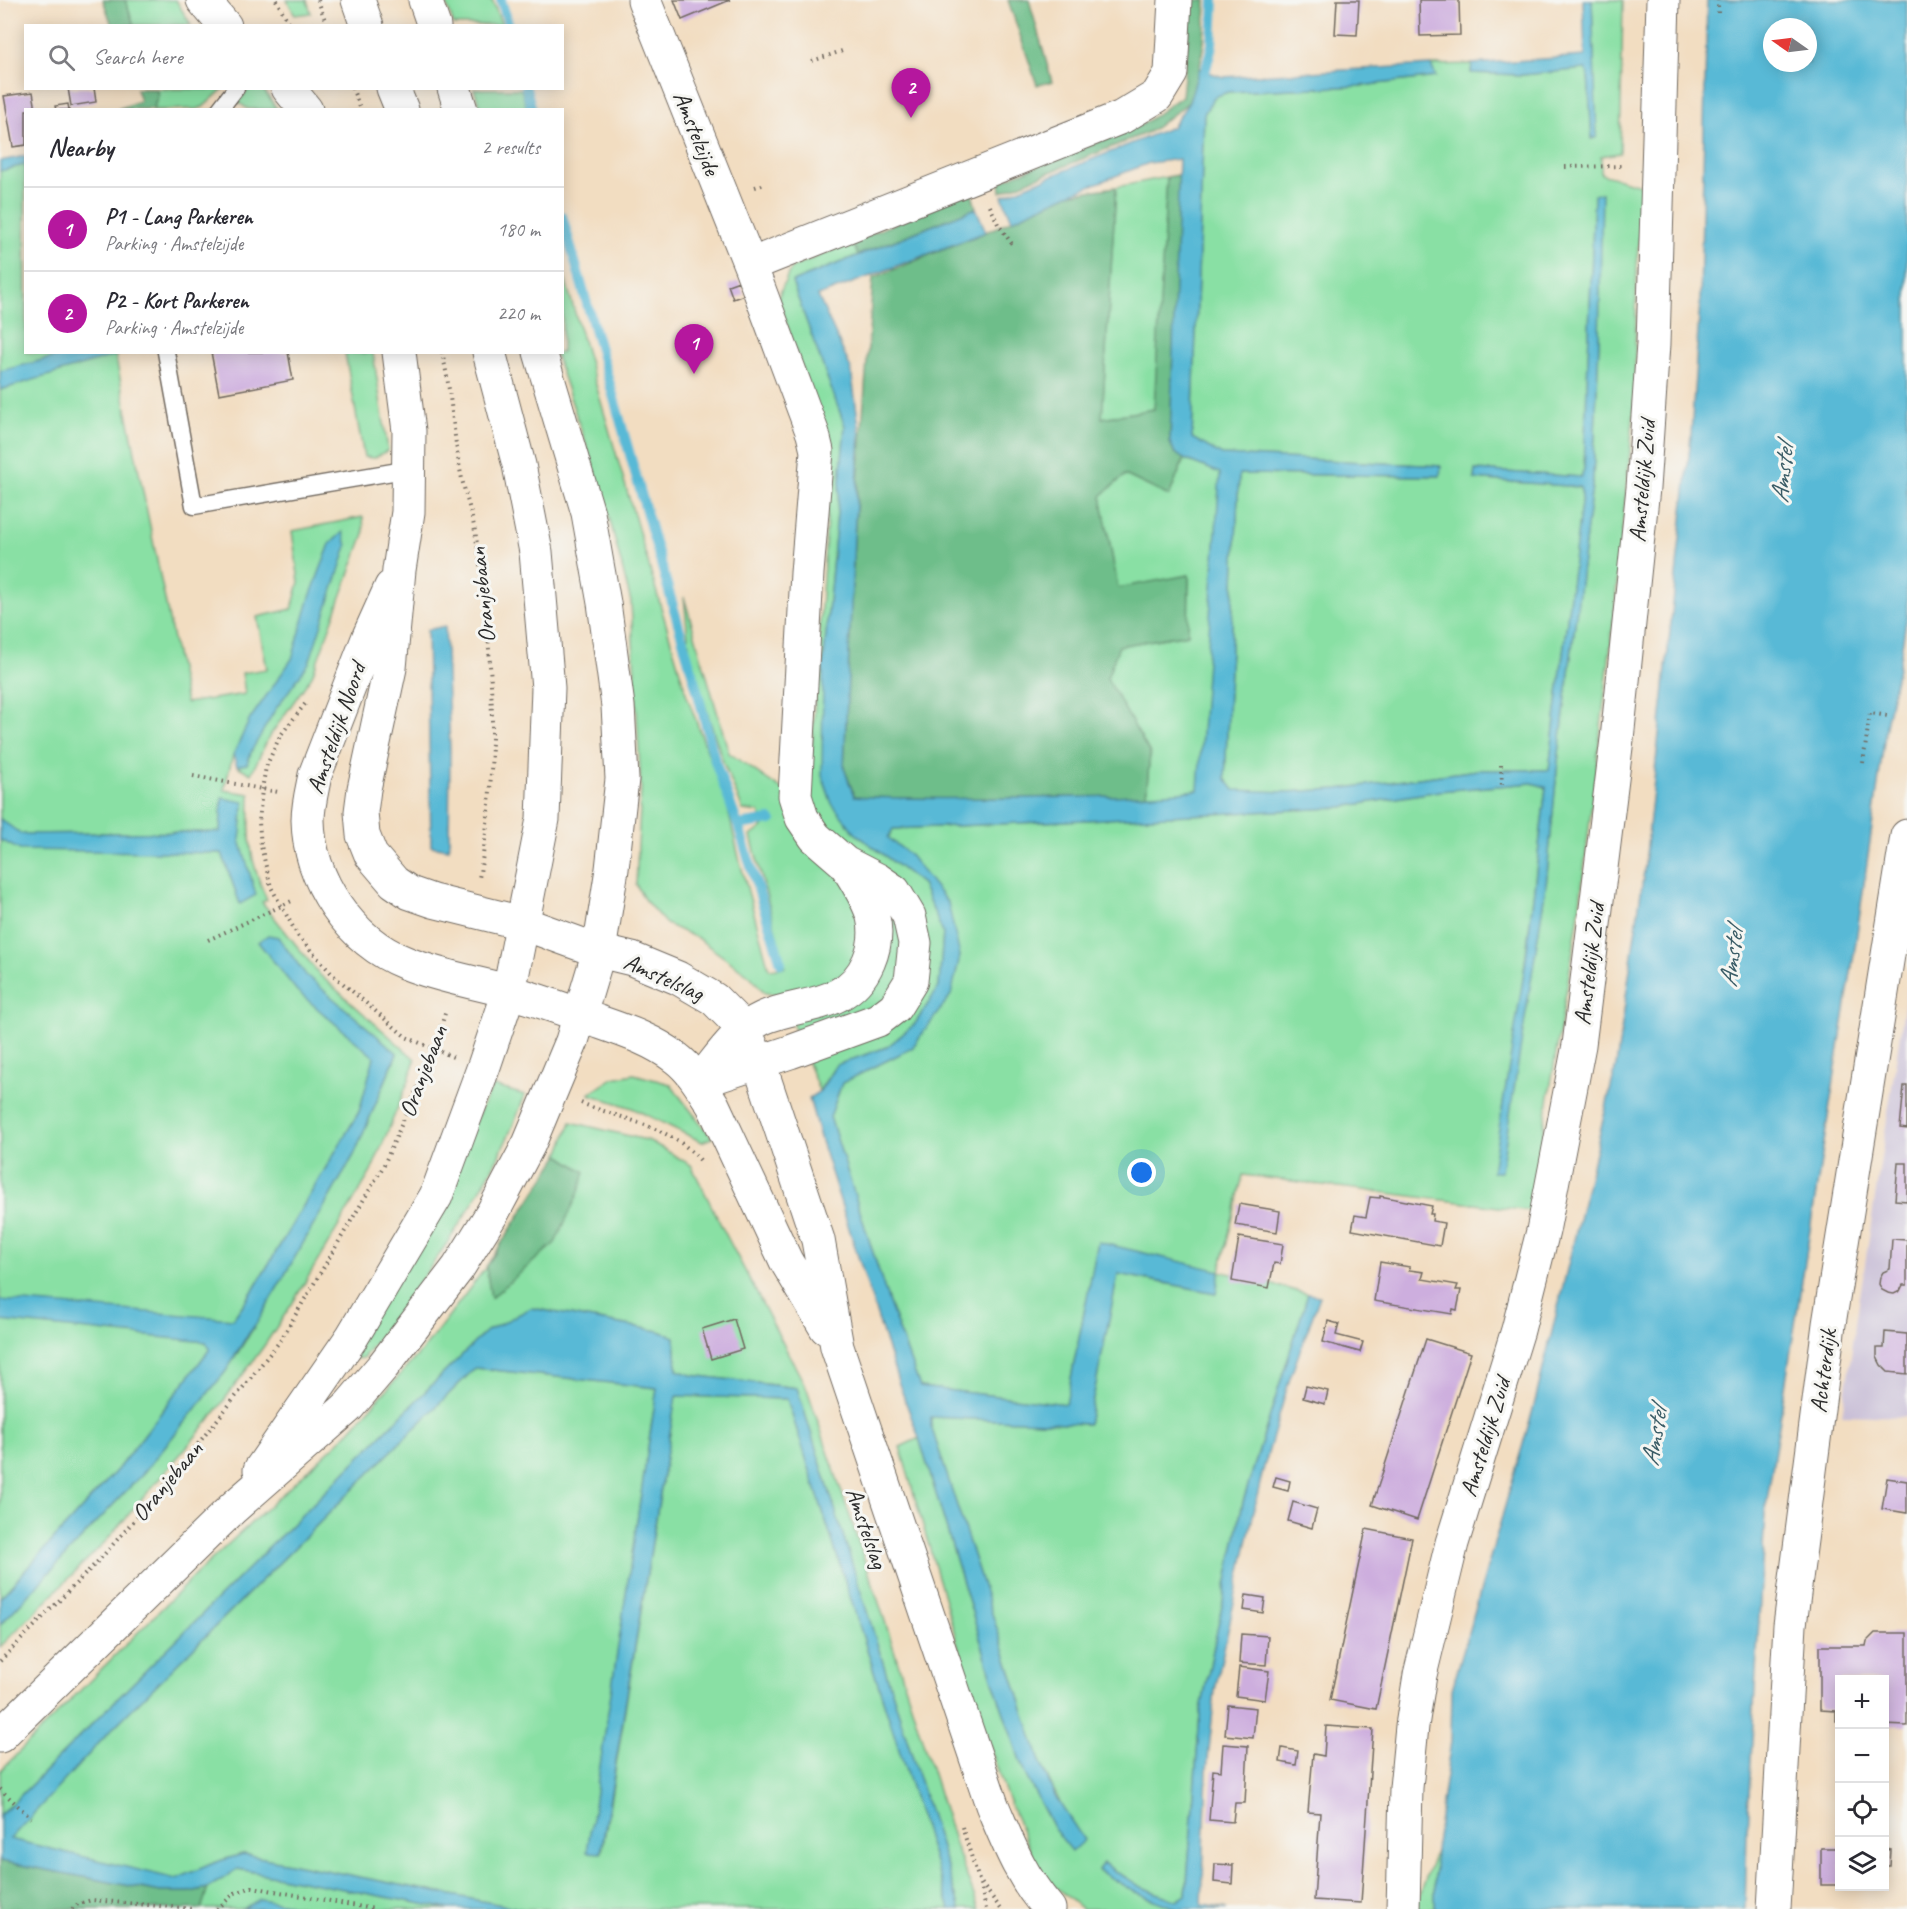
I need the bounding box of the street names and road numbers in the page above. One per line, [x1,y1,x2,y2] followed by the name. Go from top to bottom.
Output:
[667,87,728,181] street label: Amstelzijde
[1622,415,1663,543] street label: Amsteldijk Zuid
[462,546,502,644] street label: Oranjebaan
[300,655,374,797] street label: Amsteldijk Noord
[1567,898,1612,1027] street label: Amsteldijk Zuid
[619,946,710,1008] street label: Amstelslag
[392,1021,454,1121] street label: Oranjebaan
[1803,1326,1843,1414] street label: Achterdijk
[1453,1371,1518,1500] street label: Amsteldijk Zuid
[125,1434,209,1527] street label: Oranjebaan
[839,1483,895,1574] street label: Amstelslag

